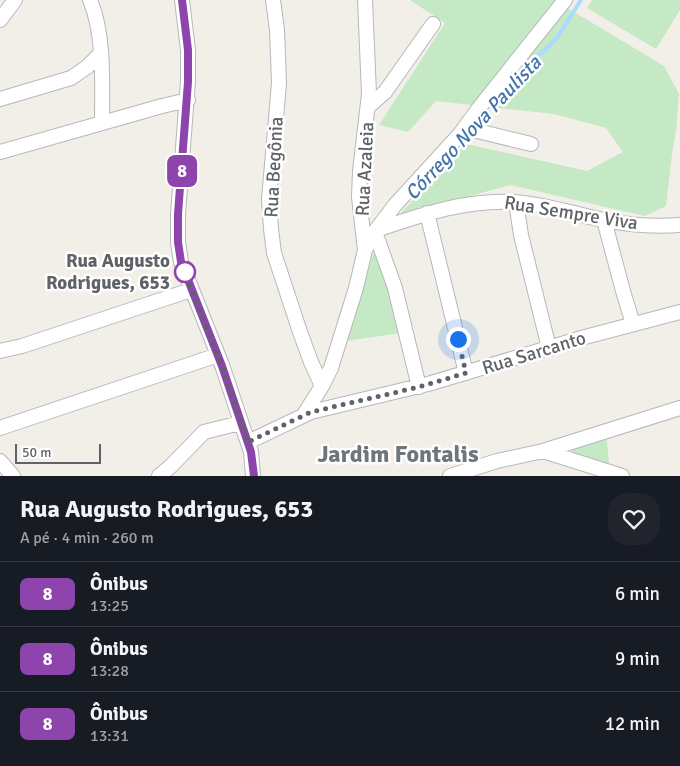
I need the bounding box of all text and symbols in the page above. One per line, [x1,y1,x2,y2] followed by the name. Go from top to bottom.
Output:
[400,50,547,205] water label: Córrego Nova Paulista
[259,116,289,218] street label: Rua Begônia
[351,121,379,217] street label: Rua Azaleia
[166,155,198,187] line badge: 8
[177,160,187,182] text: 8
[502,191,640,235] street label: Rua Sempre Viva
[46,249,170,295] place label: Rua Augusto Rodrigues, 653
[174,261,196,283] marker: Rua Augusto Rodrigues, 653
[479,326,589,380] street label: Rua Sarcanto
[446,327,471,352] your location
[317,439,479,469] district label: Jardim Fontalis
[15,441,101,464] scale bar
[22,444,51,461] text: 50 m
[608,493,660,545] button: heart
[20,494,313,524] text: Rua Augusto Rodrigues, 653
[20,528,154,548] text: A pé · 4 min · 260 m
[90,572,148,596] text: Ônibus
[615,582,660,606] text: 6 min
[43,583,52,605] text: 8
[90,596,129,616] text: 13:25
[90,637,148,661] text: Ônibus
[615,647,660,671] text: 9 min
[43,648,52,670] text: 8
[90,661,129,681] text: 13:28
[90,702,148,726] text: Ônibus
[605,712,660,736] text: 12 min
[43,713,52,735] text: 8
[90,726,129,746] text: 13:31

